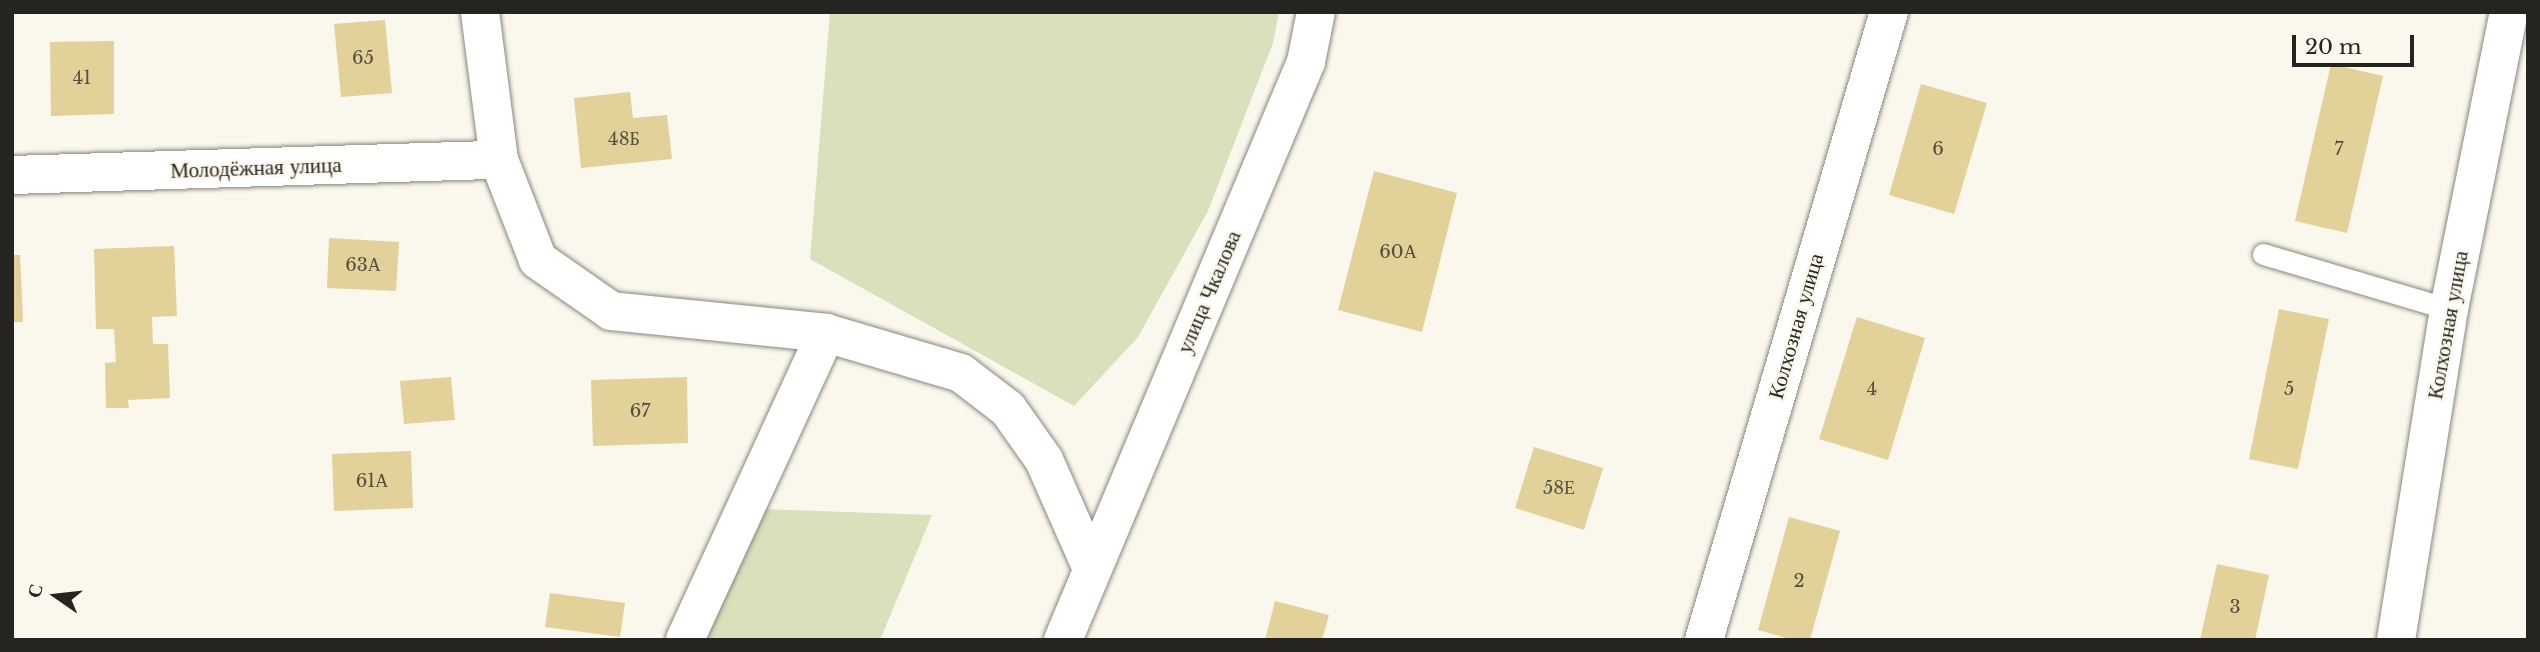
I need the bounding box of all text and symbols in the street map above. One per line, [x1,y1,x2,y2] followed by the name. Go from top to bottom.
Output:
[2295,21,2418,65] scale bar
[2305,34,2362,60] text: 20 m
[352,47,374,69] house number: 65
[73,67,91,89] house number: 41
[608,128,640,150] house number: 48Б
[1932,138,1944,160] house number: 6
[2334,138,2344,160] house number: 7
[170,152,342,184] street label: Молодёжная улица
[1172,227,1246,357] street label: улица Чкалова
[1379,241,1417,263] house number: 60А
[2423,249,2473,401] street label: Колхозная улица
[1763,250,1829,402] street label: Колхозная улица
[345,254,381,276] house number: 63А
[1867,378,1877,400] house number: 4
[2284,378,2294,400] house number: 5
[630,400,650,422] house number: 67
[356,470,388,492] house number: 61А
[1543,477,1575,499] house number: 58Е
[21,561,91,631] north arrow
[1793,570,1805,592] house number: 2
[22,581,48,600] text: С
[2229,596,2241,618] house number: 3

